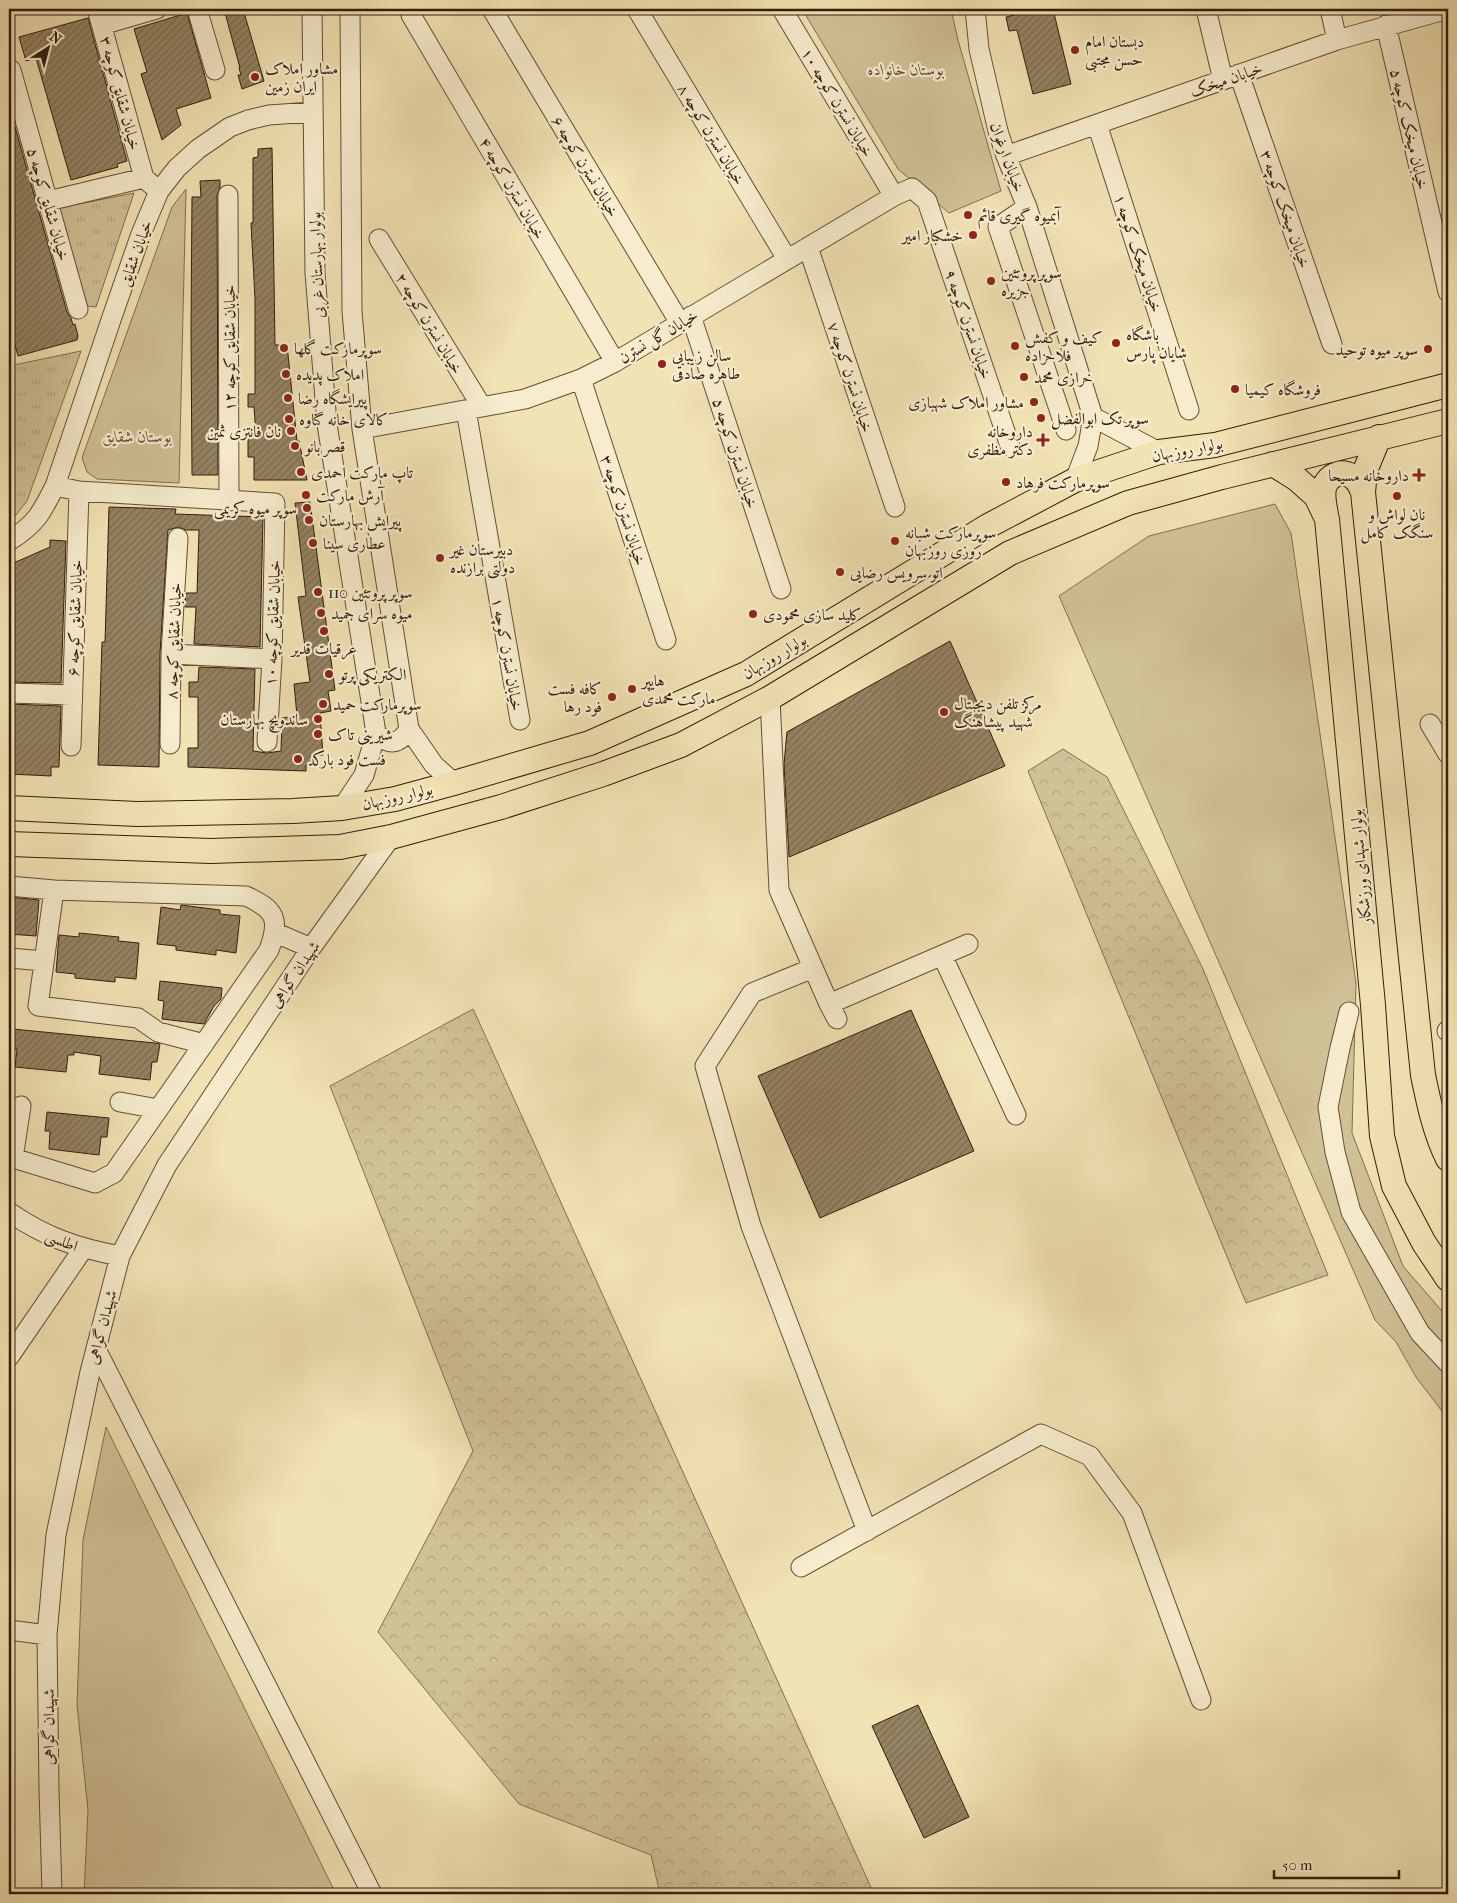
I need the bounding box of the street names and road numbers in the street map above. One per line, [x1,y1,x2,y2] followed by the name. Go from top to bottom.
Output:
[94,34,145,153] street label: خیابان شقایق کوچه ۳
[796,44,878,161] street label: خیابان نسترن کوچه ۱۰
[1187,58,1265,101] street label: خیابان میخک
[1384,67,1433,192] street label: خیابان میخک کوچه ۵
[672,80,749,189] street label: خیابان نسترن کوچه ۸
[546,112,623,221] street label: خیابان نسترن کوچه ۶
[985,120,1029,195] street label: خیابان ارغوان
[474,134,549,244] street label: خیابان نسترن کوچه ۴
[21,145,74,264] street label: خیابان شقایق کوچه ۵
[1255,148,1315,271] street label: خیابان میخک کوچه ۳
[1109,192,1167,315] street label: خیابان میخک کوچه ۱
[305,211,330,318] street label: بولوار بهارستان غربی
[115,218,157,289] street label: خیابان شقایق
[939,267,996,382] street label: خیابان نسترن کوچه ۹
[390,269,467,378] street label: خیابان نسترن کوچه ۲
[220,285,241,411] street label: خیابان شقایق کوچه ۱۲
[615,305,702,369] street label: خیابان گل نسترن
[822,320,877,435] street label: خیابان نسترن کوچه ۷
[707,396,762,511] street label: خیابان نسترن کوچه ۵
[1150,433,1224,467] street label: بولوار روزبهان
[595,453,650,568] street label: خیابان نسترن کوچه ۳
[63,559,88,677] street label: خیابان شقایق کوچه ۶
[261,560,286,687] street label: خیابان شقایق کوچه ۱۰
[162,582,187,700] street label: خیابان شقایق کوچه ۸
[486,596,527,713] street label: خیابان نسترن کوچه ۱
[739,630,811,684] street label: بولوار روزبهان
[360,779,435,815] street label: بولوار روزبهان
[1346,808,1376,927] street label: بولوار شهدای ورزشکار
[265,937,324,1012] street label: شهیدان گواهی
[42,1225,81,1257] street label: اطلسی
[82,1288,122,1367] street label: شهیدان گواهی
[39,1689,59,1765] street label: شهیدان گواهی

